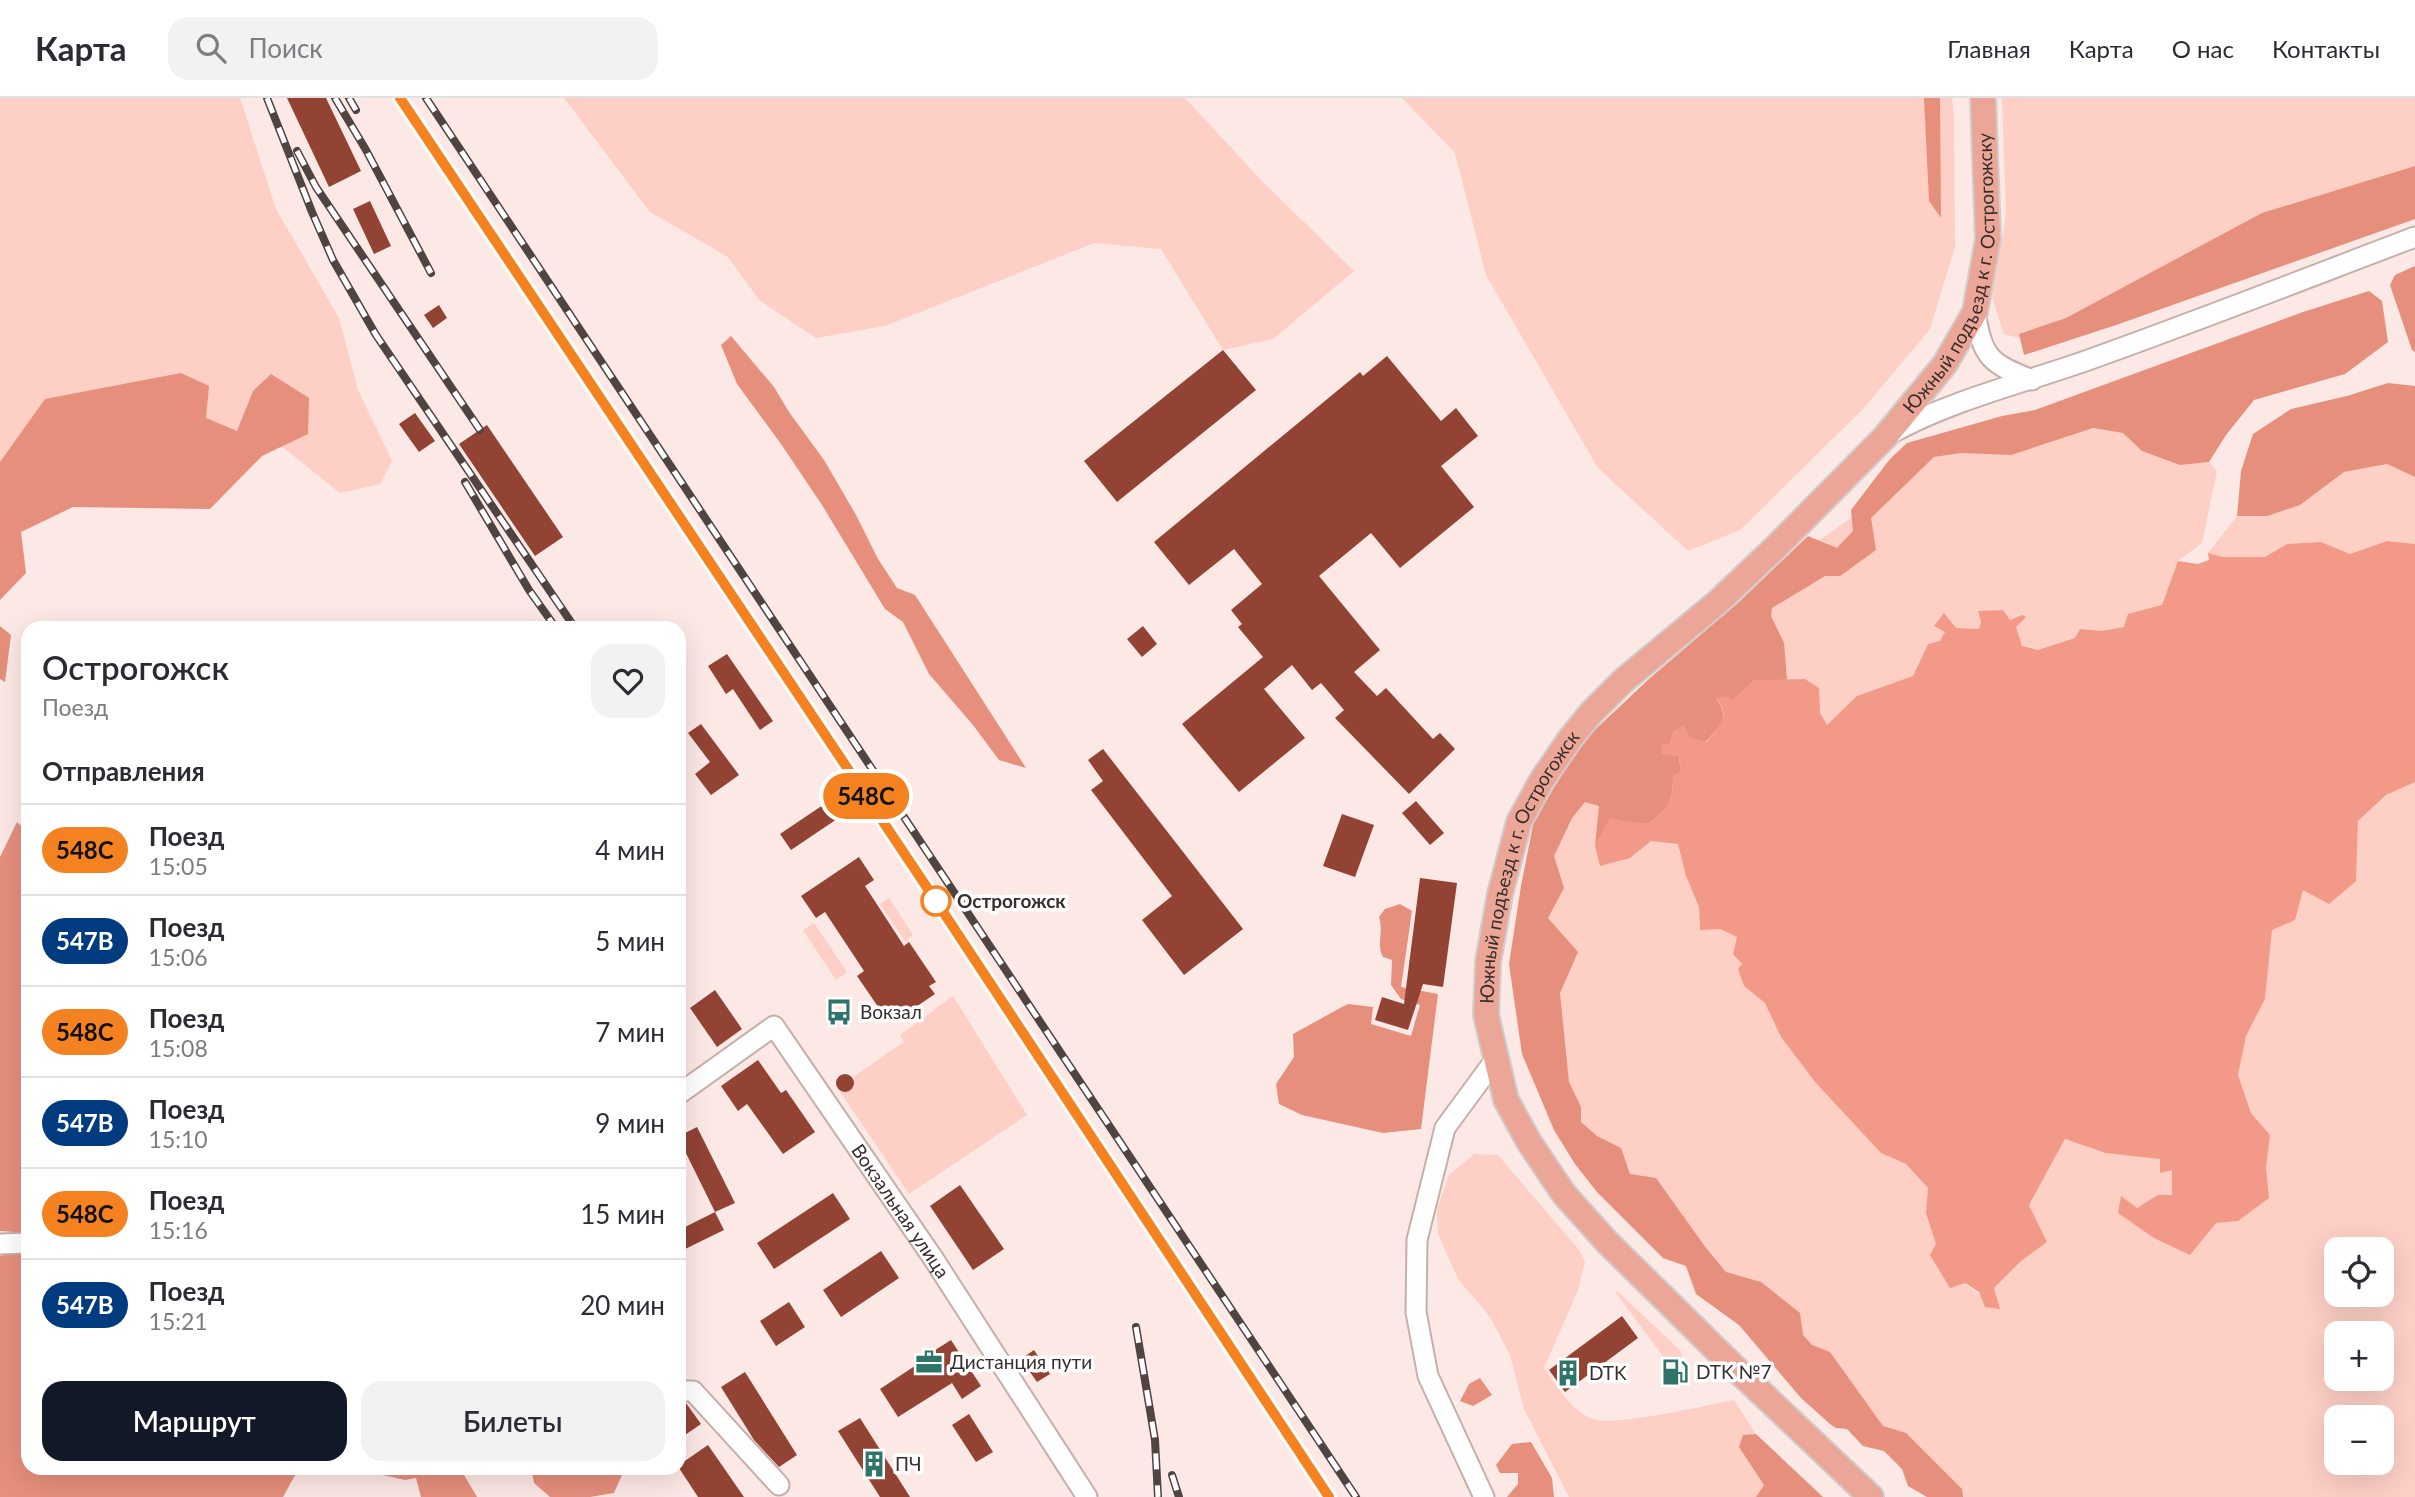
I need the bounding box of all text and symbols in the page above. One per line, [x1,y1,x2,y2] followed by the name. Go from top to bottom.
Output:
[168,17,658,80] search box
[35,28,126,68] text: Карта
[192,29,230,67] icon: search
[248,32,323,64] text: Поиск
[1947,34,2031,63] text: Главная
[2069,34,2134,63] text: Карта
[2172,34,2234,63] text: О нас
[2272,34,2380,63] text: Контакты
[1897,132,2000,418] street label: Южный подъезд к г. Острогожску
[591,644,665,718] button: heart
[42,647,229,687] text: Острогожск
[42,693,108,721] text: Поезд
[1474,725,1584,1004] street label: Южный подъезд к г. Острогожск
[42,755,205,787] text: Отправления
[817,773,915,819] line badge: 548С
[837,781,895,810] text: 548С
[149,820,225,852] text: Поезд
[595,834,665,866] text: 4 мин
[56,835,114,864] text: 548С
[149,852,208,880] text: 15:05
[921,886,951,916] marker: Острогожск
[957,889,1066,912] place label: Острогожск
[149,911,225,943] text: Поезд
[595,925,665,957] text: 5 мин
[56,926,114,955] text: 547В
[149,943,208,971] text: 15:06
[824,997,854,1027] bus stop icon: Вокзал
[860,1000,922,1023] place label: Вокзал
[149,1002,225,1034] text: Поезд
[595,1016,665,1048] text: 7 мин
[56,1017,114,1046] text: 548С
[149,1034,208,1062] text: 15:08
[149,1093,225,1125] text: Поезд
[595,1107,665,1139] text: 9 мин
[56,1108,114,1137] text: 547В
[149,1125,208,1153] text: 15:10
[847,1139,955,1282] street label: Вокзальная улица
[149,1184,225,1216] text: Поезд
[580,1198,665,1230] text: 15 мин
[56,1199,114,1228] text: 548С
[149,1216,208,1244] text: 15:16
[2324,1237,2394,1475] map controls
[2324,1237,2394,1307] button: locate
[149,1275,225,1307] text: Поезд
[580,1289,665,1321] text: 20 мин
[56,1290,114,1319] text: 547В
[149,1307,208,1335] text: 15:21
[2324,1321,2394,1391] button: +
[914,1347,944,1377] office icon: Дистанция пути
[950,1350,1092,1373] place label: Дистанция пути
[1660,1357,1690,1387] fuel station icon: DTK №7
[1553,1358,1583,1388] building icon: DTK
[1696,1360,1772,1383] place label: DTK №7
[1589,1361,1627,1384] place label: DTK
[42,1381,347,1461] button: Маршрут
[361,1381,665,1461] button: Билеты
[2324,1405,2394,1475] button: −
[859,1449,889,1479] building icon: ПЧ
[895,1452,922,1475] place label: ПЧ

